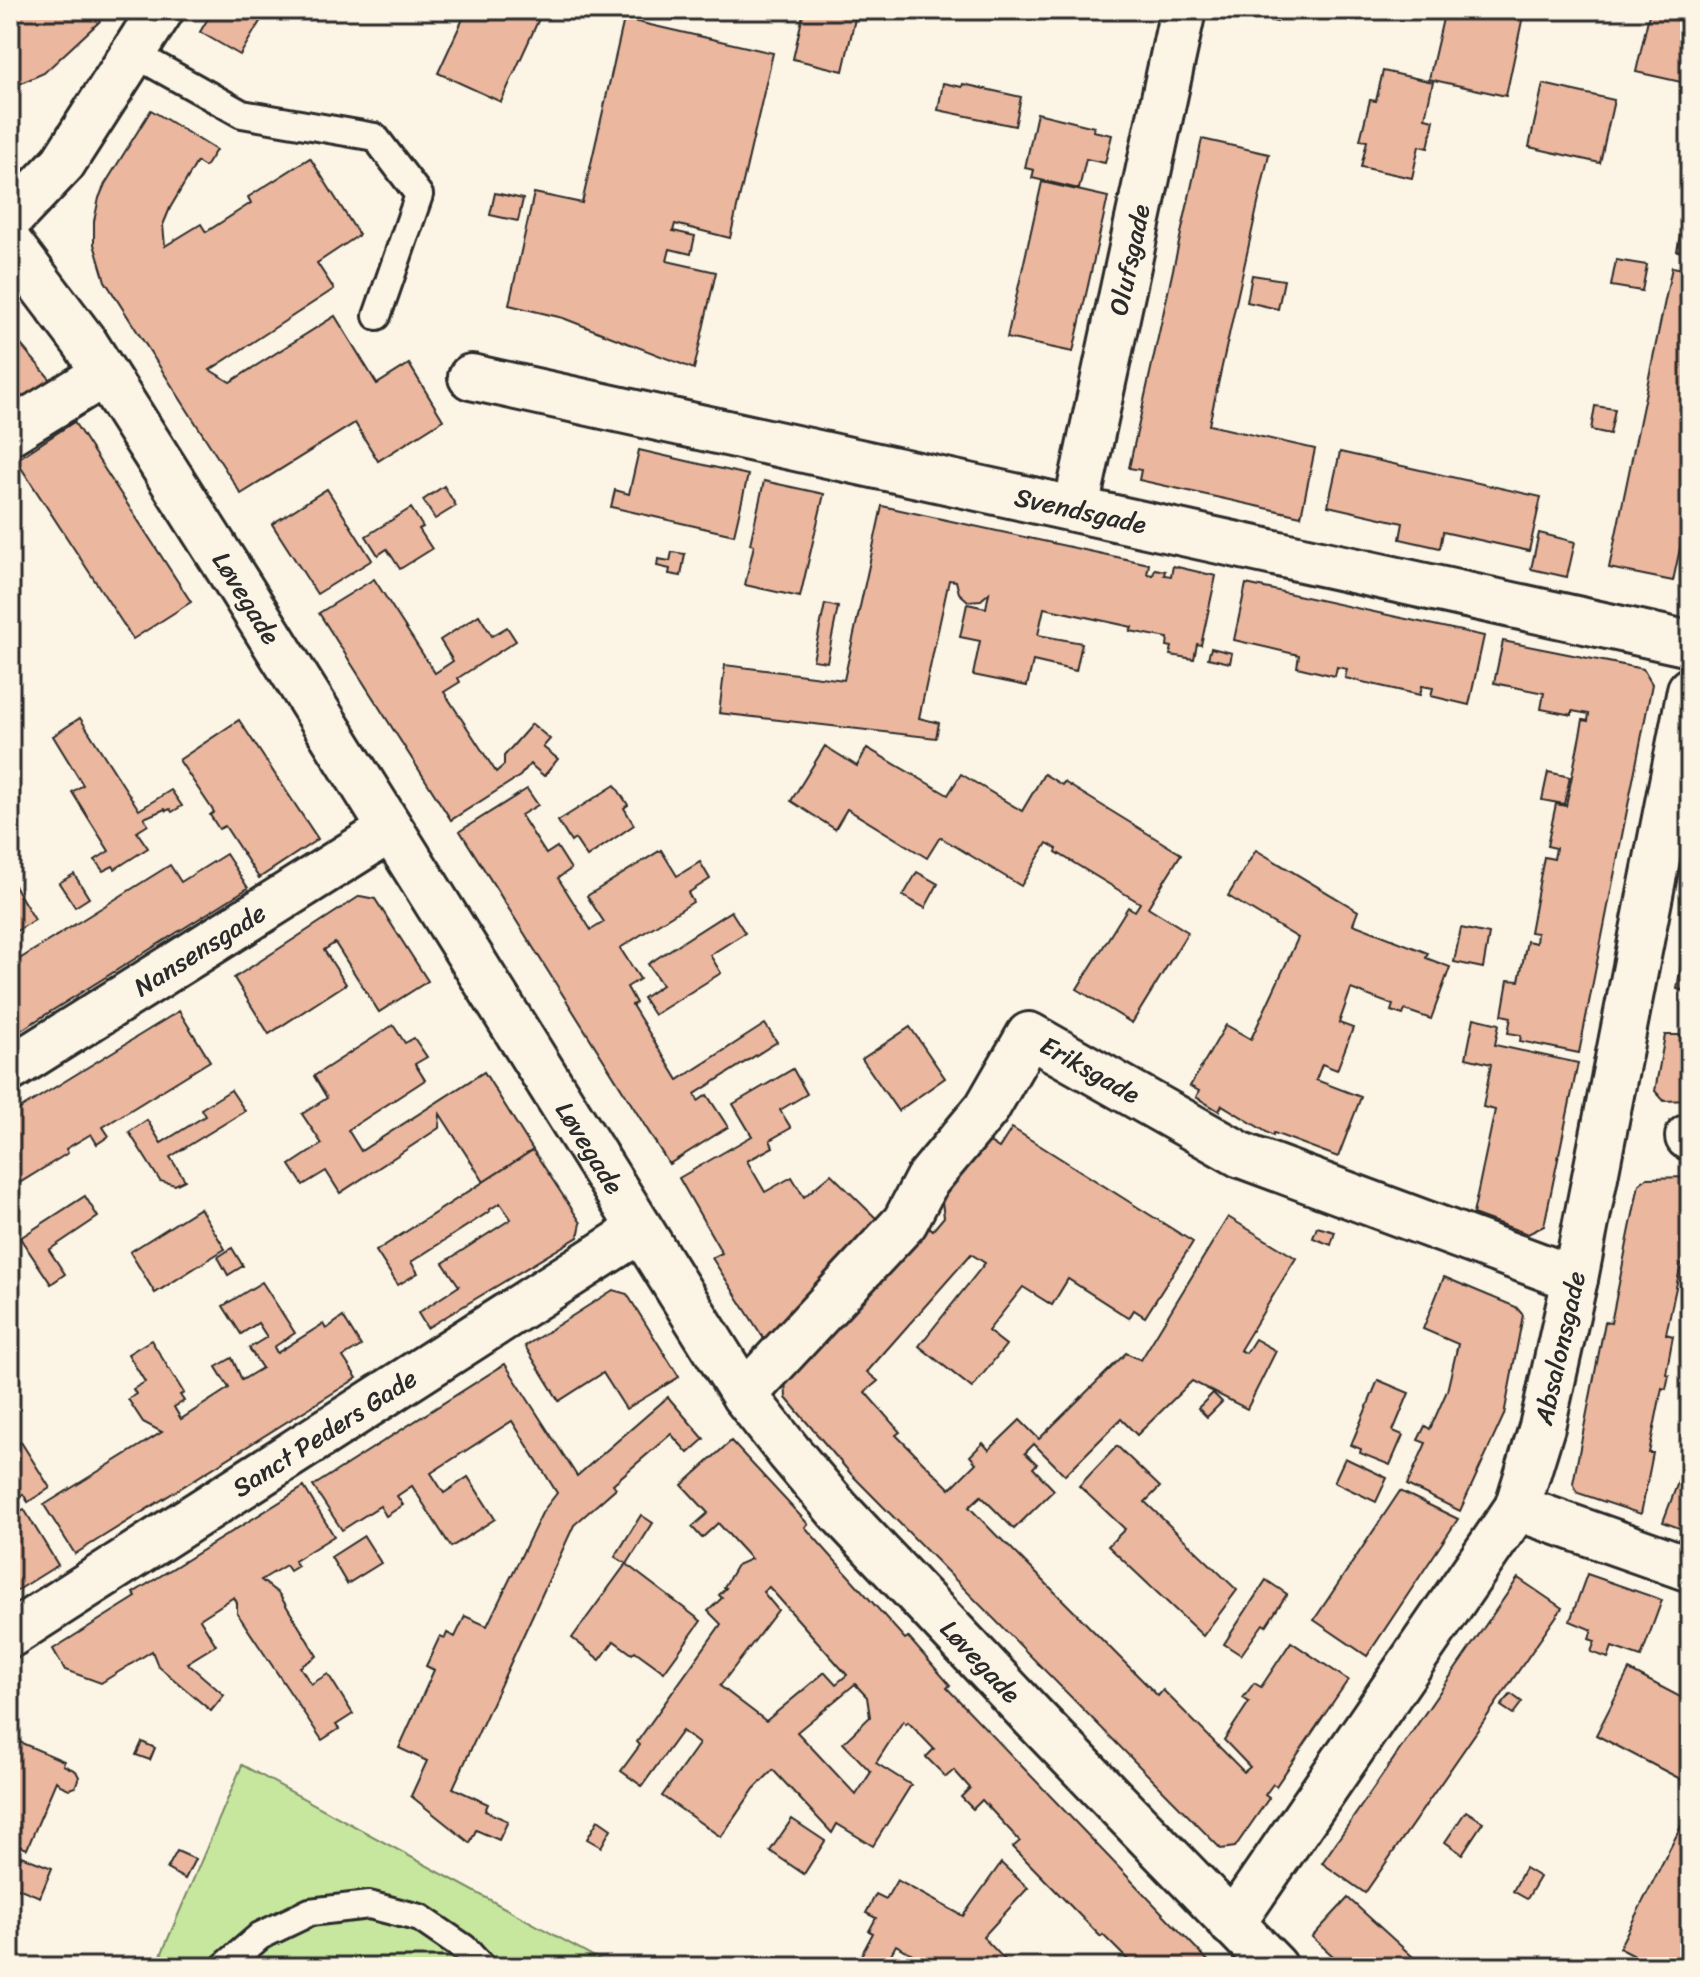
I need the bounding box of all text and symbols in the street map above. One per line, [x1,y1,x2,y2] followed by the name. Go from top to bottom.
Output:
[1095,199,1164,320] street label: Olufsgade
[1010,474,1151,547] street label: Svendsgade
[200,542,294,654] street label: Løvegade
[124,890,275,1009] street label: Nansensgade
[1031,1023,1149,1117] street label: Eriksgade
[543,1092,637,1204] street label: Løvegade
[1520,1267,1599,1430] street label: Absalonsgade
[223,1356,427,1510] street label: Sanct Peders Gade
[928,1608,1033,1715] street label: Løvegade

